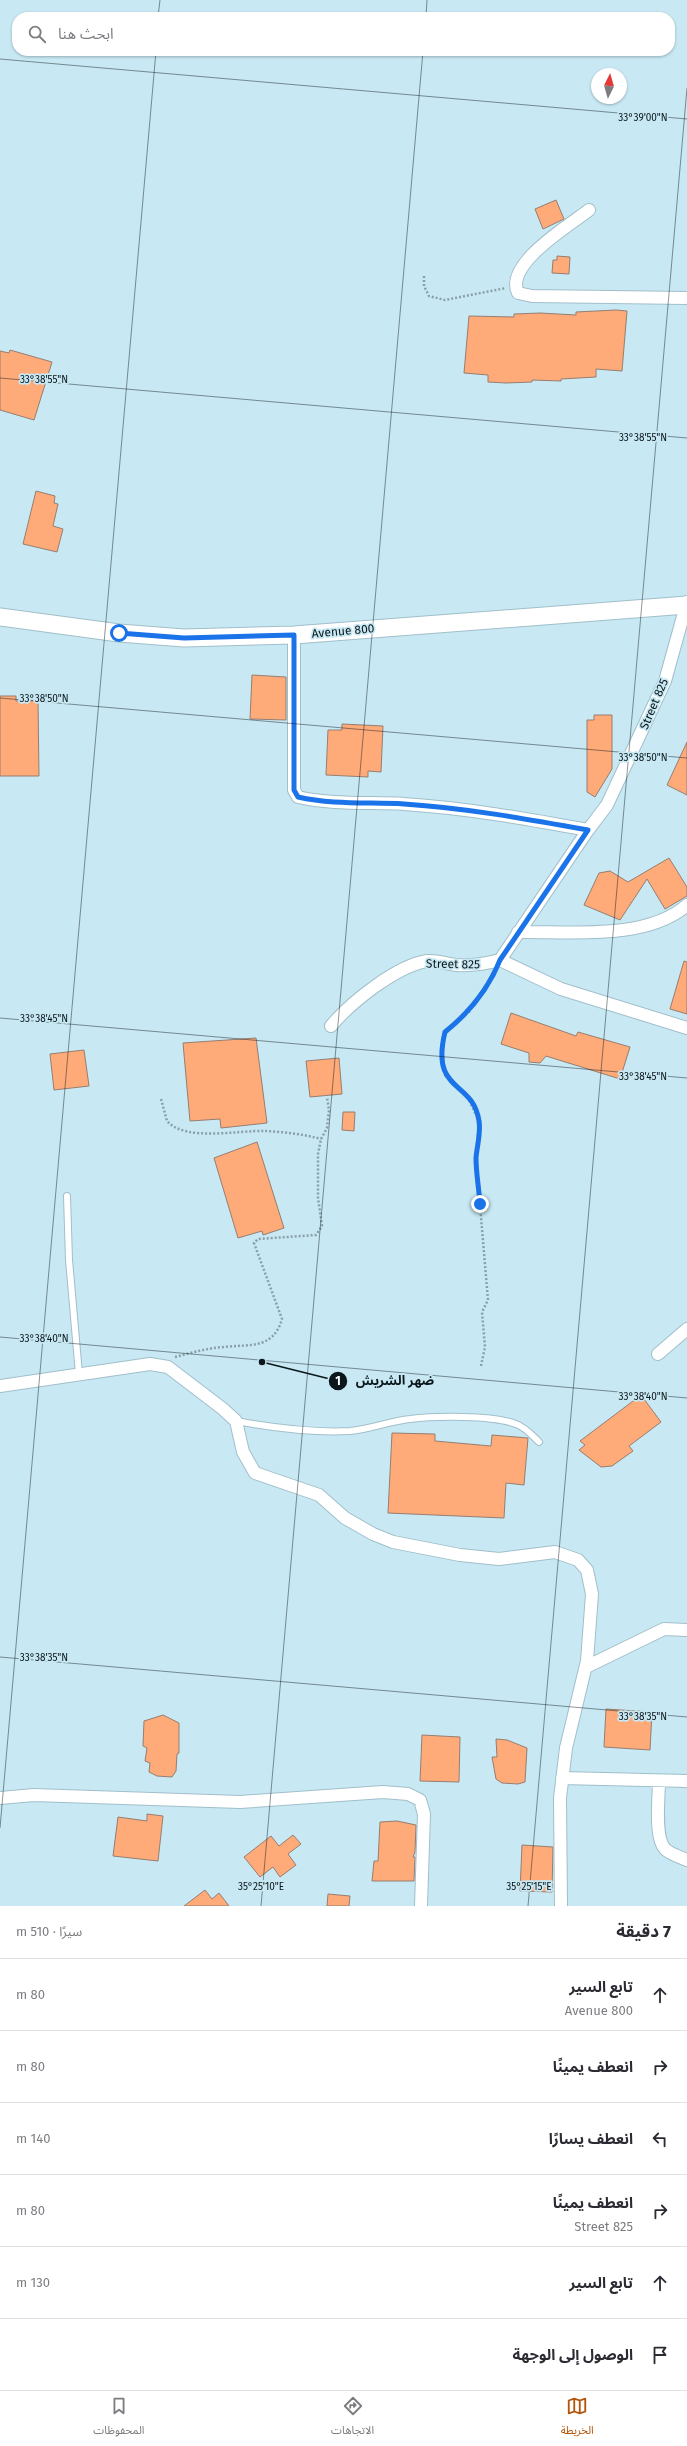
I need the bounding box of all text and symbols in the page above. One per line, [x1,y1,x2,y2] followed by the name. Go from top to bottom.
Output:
[12,12,675,56] search box
[26,23,48,45] icon: search
[58,25,114,43] text: ابحث هنا
[591,68,627,104] north arrow
[618,112,668,124] text: 33°39'00"N
[20,374,68,386] text: 33°38'55"N
[619,432,667,444] text: 33°38'55"N
[311,621,375,641] street label: Avenue 800
[110,624,128,642] route start
[637,676,671,732] street label: Street 825
[19,693,69,705] text: 33°38'50"N
[618,752,668,764] text: 33°38'50"N
[426,957,480,971] street label: Street 825
[20,1013,68,1025] text: 33°38'45"N
[619,1071,667,1083] text: 33°38'45"N
[471,1195,489,1213] route end
[20,1333,68,1345] text: 33°38'40"N
[328,1368,442,1393] callout: ضهر الشريش
[356,1373,435,1388] text: ضهر الشريش
[335,1374,341,1388] text: 1
[619,1391,667,1403] text: 33°38'40"N
[20,1652,68,1664] text: 33°38'35"N
[619,1711,667,1723] text: 33°38'35"N
[238,1881,284,1893] text: 35°25'10"E
[506,1881,552,1893] text: 35°25'15"E
[616,1921,671,1942] text: 7 دقيقة
[16,1924,82,1939] text: سيرًا · 510 m
[569,1978,633,1996] text: تابع السير
[649,1984,671,2006] icon: ahead
[16,1987,45,2002] text: 80 m
[565,2003,633,2018] text: Avenue 800
[649,2056,671,2078] icon: right
[553,2058,633,2076] text: انعطف يمينًا
[16,2059,45,2074] text: 80 m
[649,2128,671,2150] icon: left
[549,2130,633,2148] text: انعطف يسارًا
[16,2131,50,2146] text: 140 m
[553,2194,633,2212] text: انعطف يمينًا
[649,2200,671,2222] icon: right
[16,2203,45,2218] text: 80 m
[574,2219,633,2234] text: Street 825
[649,2272,671,2294] icon: ahead
[569,2274,633,2292] text: تابع السير
[16,2275,50,2290] text: 130 m
[649,2344,671,2366] icon: arrive
[513,2346,633,2364] text: الوصول إلى الوجهة
[93,2395,144,2442] tab: المحفوظات
[331,2395,374,2442] tab: الاتجاهات
[561,2395,594,2442] tab: الخريطة

